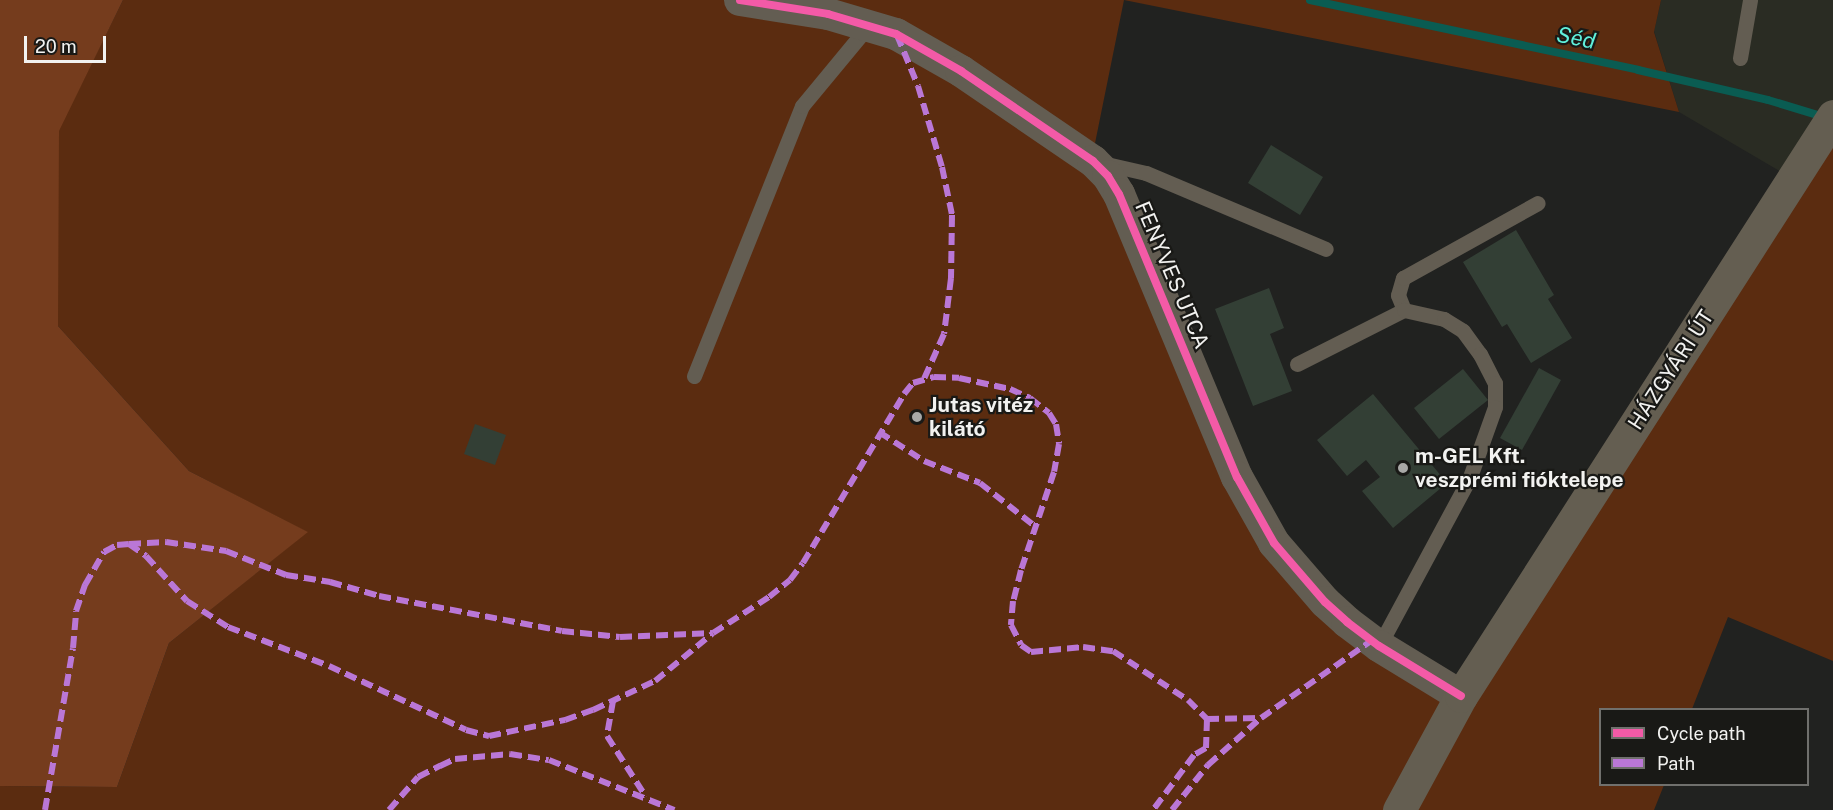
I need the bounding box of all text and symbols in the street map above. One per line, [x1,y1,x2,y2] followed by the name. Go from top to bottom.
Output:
[1554,21,1598,55] water label: Séd
[27,24,110,62] scale bar
[35,36,77,57] text: 20 m
[1130,198,1214,352] street label: FENYVES UTCA
[1623,305,1719,435] street label: HÁZGYÁRI ÚT
[929,392,1033,442] place label: Jutas vitéz kilátó
[910,410,924,424] marker: Jutas vitéz kilátó
[1415,443,1624,493] place label: m-GEL Kft. veszprémi fióktelepe
[1396,461,1410,475] marker: m-GEL Kft. veszprémi fióktelepe
[1599,708,1809,786] legend
[1657,723,1746,744] text: Cycle path
[1657,753,1695,774] text: Path

